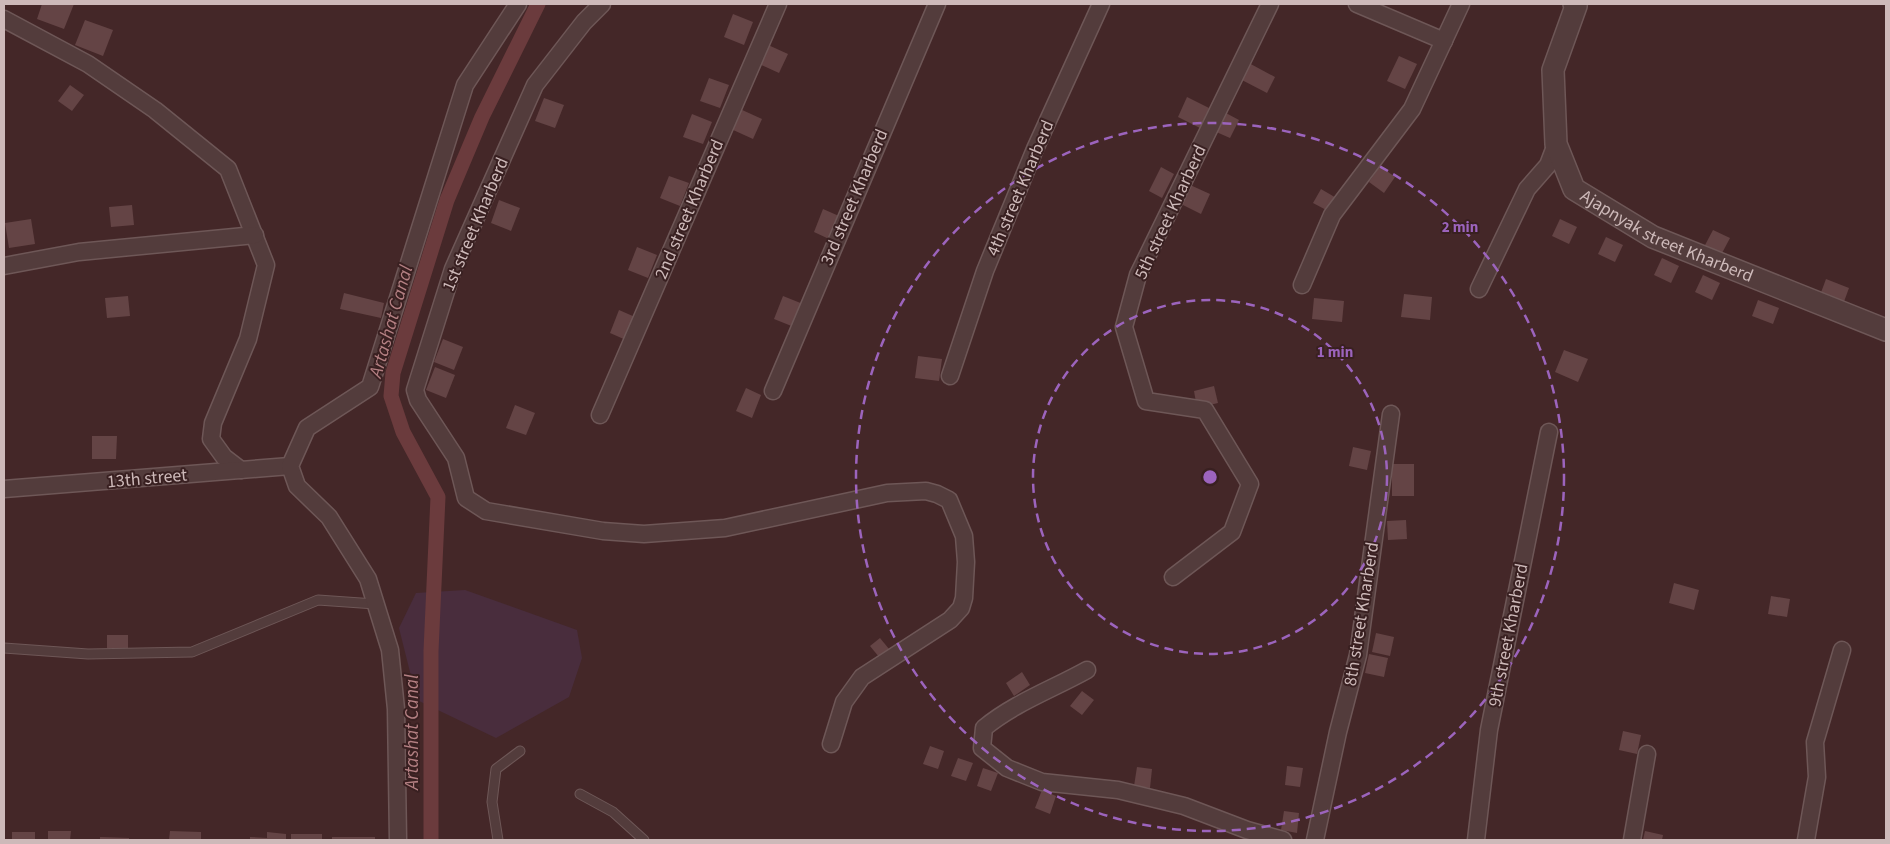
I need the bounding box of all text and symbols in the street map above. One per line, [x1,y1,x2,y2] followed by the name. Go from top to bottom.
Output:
[981,116,1060,260] street label: 4th street Kharberd
[814,125,894,269] street label: 3rd street Kharberd
[649,135,730,283] street label: 2nd street Kharberd
[1128,141,1213,283] street label: 5th street Kharberd
[436,154,515,295] street label: 1st street Kharberd
[1575,184,1757,289] street label: Ajapnyak street Kharberd
[1442,217,1478,238] text: 2 min
[362,262,420,382] water label: Artashat Canal
[1317,342,1353,363] text: 1 min
[106,463,188,494] street label: 13th street
[1201,468,1219,486] centre of rings
[1338,540,1385,688] street label: 8th street Kharberd
[1482,561,1535,709] street label: 9th street Kharberd
[399,674,426,791] water label: Artashat Canal

